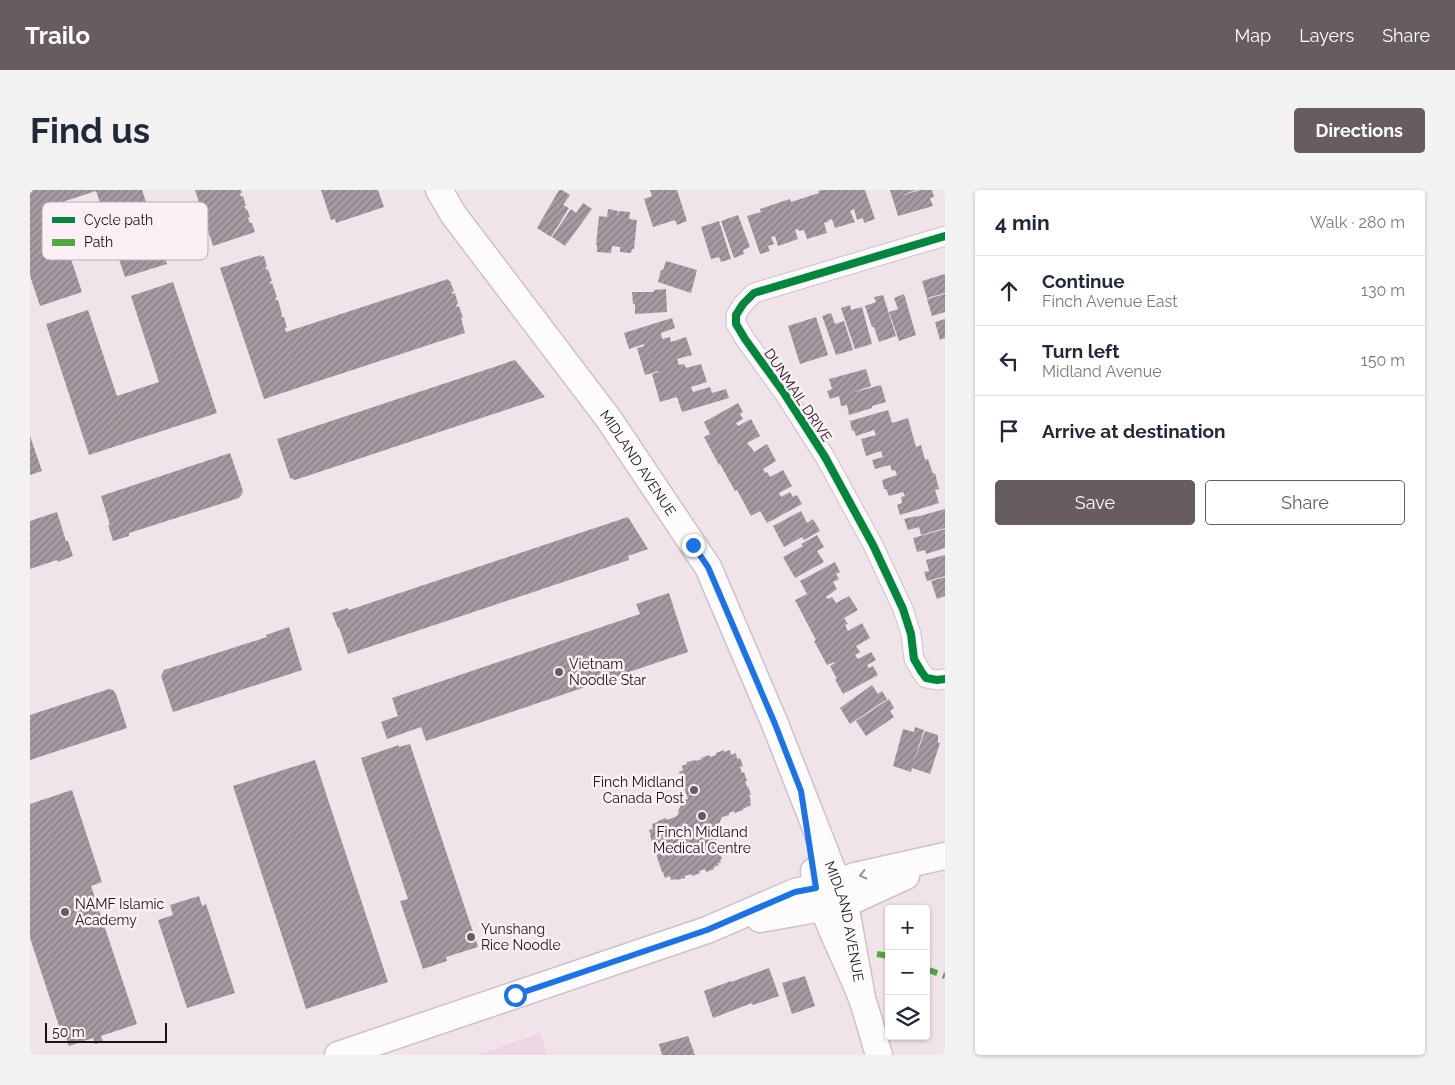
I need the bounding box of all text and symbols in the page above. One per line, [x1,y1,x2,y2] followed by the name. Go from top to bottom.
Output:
[25,21,90,50] text: Trailo
[1235,25,1271,46] text: Map
[1299,25,1354,46] text: Layers
[1382,25,1430,46] text: Share
[1294,108,1425,153] button: Directions
[30,110,150,151] text: Find us
[42,202,208,260] legend
[995,210,1050,235] text: 4 min
[84,212,153,228] text: Cycle path
[1310,213,1405,232] text: Walk · 280 m
[84,234,113,250] text: Path
[1042,270,1125,292] text: Continue
[995,277,1023,305] icon: ahead
[1361,281,1405,300] text: 130 m
[1042,292,1178,311] text: Finch Avenue East
[1042,340,1119,362] text: Turn left
[761,346,835,444] street label: DUNMAIL DRIVE
[995,347,1023,375] icon: left
[1361,351,1405,370] text: 150 m
[1042,362,1162,381] text: Midland Avenue
[597,407,679,519] street label: MIDLAND AVENUE
[995,417,1023,445] icon: arrive
[1042,420,1226,442] text: Arrive at destination
[995,480,1195,525] button: Save
[1205,480,1405,525] button: Share
[682,534,705,557] route end
[569,656,646,688] place label: Vietnam Noodle Star
[553,666,565,678] marker: Vietnam Noodle Star
[593,774,684,806] place label: Finch Midland Canada Post
[688,784,700,796] marker: Finch Midland Canada Post
[696,810,708,822] marker: Finch Midland Medical Centre
[653,824,751,856] place label: Finch Midland Medical Centre
[822,859,867,983] street label: MIDLAND AVENUE
[859,869,868,879] one-way arrow
[75,896,165,928] place label: NAMF Islamic Academy
[885,905,930,1040] map controls
[885,905,930,950] button: +
[59,906,71,918] marker: NAMF Islamic Academy
[481,921,561,953] place label: Yunshang Rice Noodle
[465,931,477,943] marker: Yunshang Rice Noodle
[885,950,930,995] button: −
[504,984,527,1007] route start
[885,995,930,1040] button: layers
[45,1020,168,1043] scale bar
[52,1024,85,1040] text: 50 m

